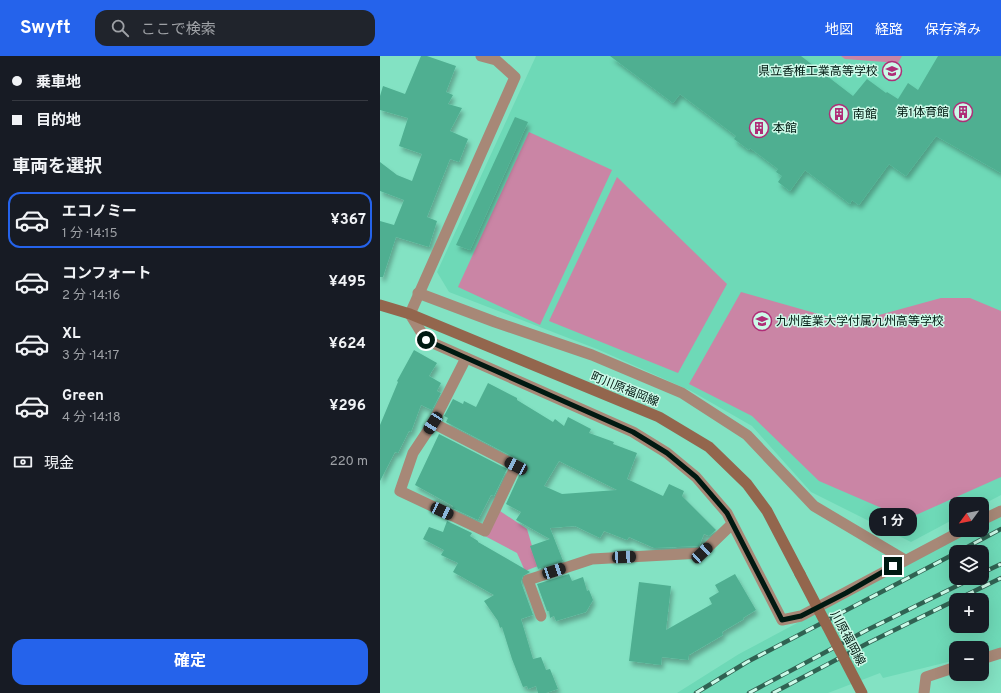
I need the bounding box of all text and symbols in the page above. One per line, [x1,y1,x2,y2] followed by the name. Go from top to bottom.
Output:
[95,10,375,46] search box
[20,16,71,40] text: Swyft
[109,17,131,39] icon: search
[141,21,216,40] text: ここで検索
[825,22,853,39] text: 地図
[875,22,903,39] text: 経路
[925,22,981,39] text: 保存済み
[881,60,903,82] school or university icon: 県立香椎工業高等学校
[758,64,878,80] place label: 県立香椎工業高等学校
[36,74,81,93] text: 乗車地
[952,101,974,123] building icon: 第1体育館
[828,103,850,125] building icon: 南館
[897,105,949,121] place label: 第1体育館
[853,107,877,123] place label: 南館
[36,112,81,131] text: 目的地
[748,117,770,139] building icon: 本館
[773,121,797,137] place label: 本館
[12,156,102,179] text: 車両を選択
[14,202,50,238] icon: car
[62,203,137,222] text: エコノミー
[331,211,366,230] text: ¥367
[62,226,118,242] text: 1 分 · 14:15
[14,264,50,300] icon: car
[62,265,152,284] text: コンフォート
[329,273,366,292] text: ¥495
[62,288,120,304] text: 2 分 · 14:16
[751,310,773,332] school or university icon: 九州産業大学付属九州高等学校
[776,314,944,330] place label: 九州産業大学付属九州高等学校
[62,325,80,344] text: XL
[14,326,50,362] icon: car
[417,331,435,349] route start
[329,335,366,354] text: ¥624
[62,348,119,364] text: 3 分 · 14:17
[588,369,661,411] street label: 町川原福岡線
[62,387,104,406] text: Green
[14,388,50,424] icon: car
[329,397,366,416] text: ¥296
[62,410,121,426] text: 4 分 · 14:18
[421,410,445,436] car
[12,451,34,473] icon: cash
[330,454,368,470] text: 220 m
[44,455,74,474] text: 現金
[503,455,529,477] car
[949,497,989,537] north arrow
[949,497,989,681] map controls
[429,500,455,522] car
[869,508,917,536] callout: 1 分
[882,514,904,530] text: 1 分
[689,540,715,566] car
[949,545,989,585] button: layers
[612,550,636,564] car
[884,557,902,575] route end
[541,562,567,580] car
[949,593,989,633] button: +
[826,608,868,669] street label: 川原福岡線
[12,639,368,685] button: 確定
[949,641,989,681] button: −

